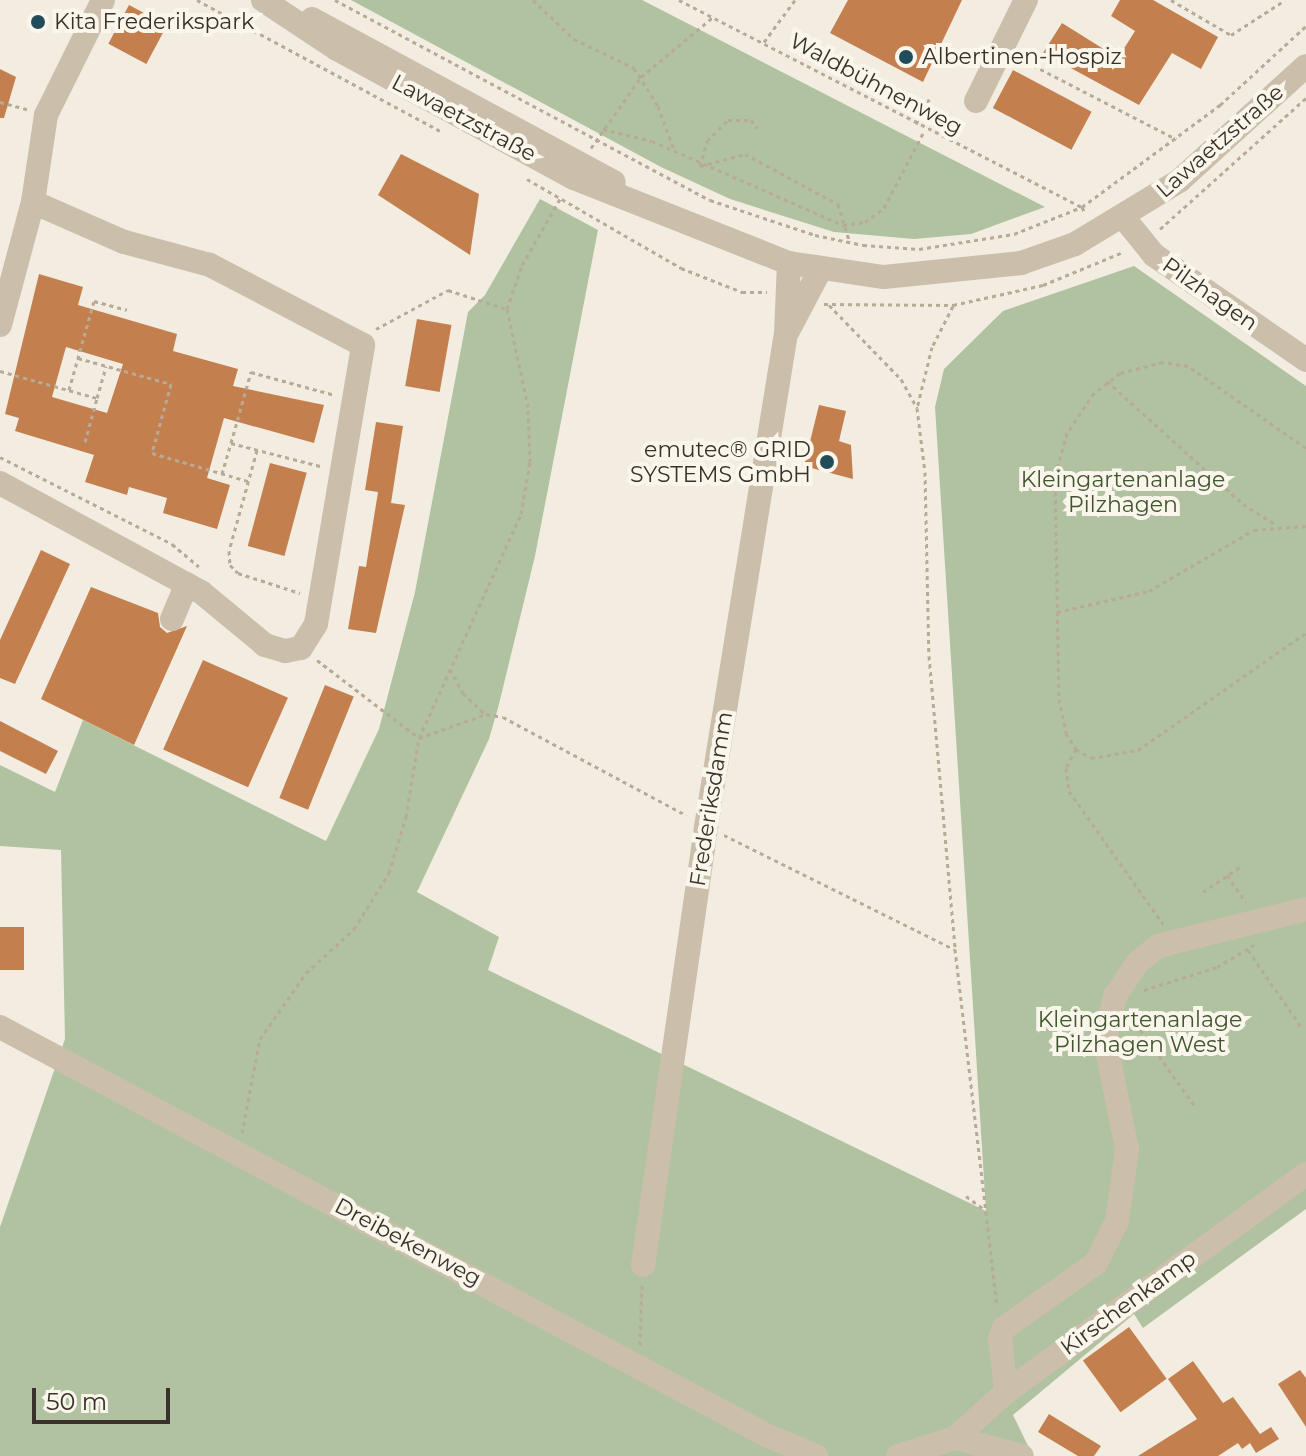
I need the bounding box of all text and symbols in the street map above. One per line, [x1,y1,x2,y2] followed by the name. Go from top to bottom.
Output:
[54,9,254,35] place label: Kita Frederikspark
[29,13,47,31] marker: Kita Frederikspark
[785,27,967,141] street label: Waldbühnenweg
[922,44,1122,70] place label: Albertinen-Hospiz
[897,48,915,66] marker: Albertinen-Hospiz
[387,69,541,167] street label: Lawaetzstraße
[1151,79,1289,203] street label: Lawaetzstraße
[1157,252,1263,336] street label: Pilzhagen
[630,436,811,488] place label: emutec® GRID SYSTEMS GmbH
[818,453,836,471] marker: emutec® GRID SYSTEMS GmbH
[1021,466,1225,518] park label: Kleingartenanlage Pilzhagen
[684,710,738,888] street label: Frederiksdamm
[1038,1006,1242,1058] park label: Kleingartenanlage Pilzhagen West
[330,1192,486,1292] street label: Dreibekenweg
[1055,1245,1201,1361] street label: Kirschenkamp
[36,1372,174,1422] scale bar
[46,1387,107,1416] text: 50 m

